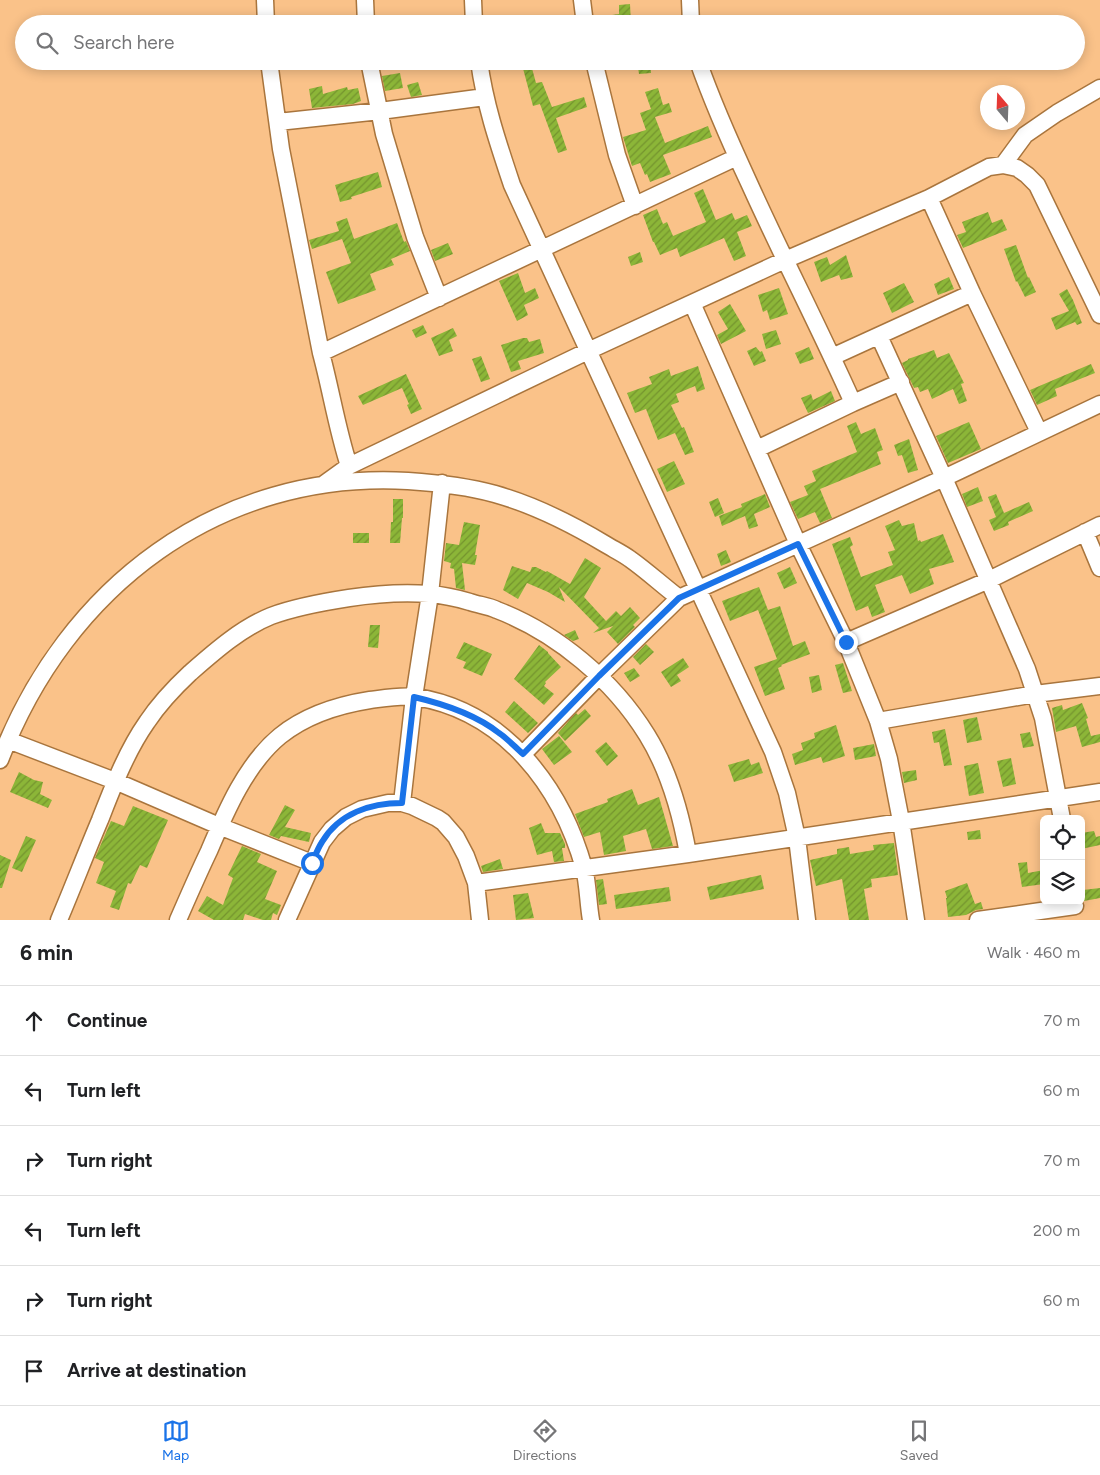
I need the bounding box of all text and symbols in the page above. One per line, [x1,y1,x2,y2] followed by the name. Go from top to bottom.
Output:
[15,15,1085,70] search box
[33,29,61,57] icon: search
[73,31,175,54] text: Search here
[980,85,1025,130] north arrow
[835,631,858,654] route end
[1040,815,1085,905] map controls
[1040,815,1085,860] button: locate
[301,852,324,875] route start
[1040,860,1085,905] button: layers
[20,940,73,965] text: 6 min
[987,943,1080,962] text: Walk · 460 m
[20,1007,48,1035] icon: ahead
[67,1009,147,1032] text: Continue
[1044,1011,1080,1030] text: 70 m
[20,1077,48,1105] icon: left
[67,1079,141,1102] text: Turn left
[1043,1081,1080,1100] text: 60 m
[20,1147,48,1175] icon: right
[67,1149,153,1172] text: Turn right
[1044,1151,1080,1170] text: 70 m
[20,1217,48,1245] icon: left
[67,1219,141,1242] text: Turn left
[1033,1221,1080,1240] text: 200 m
[20,1287,48,1315] icon: right
[67,1289,153,1312] text: Turn right
[1043,1291,1080,1310] text: 60 m
[20,1357,48,1385] icon: arrive
[67,1359,246,1382] text: Arrive at destination
[162,1417,190,1464] tab: Map
[513,1417,577,1464] tab: Directions
[900,1417,938,1464] tab: Saved

